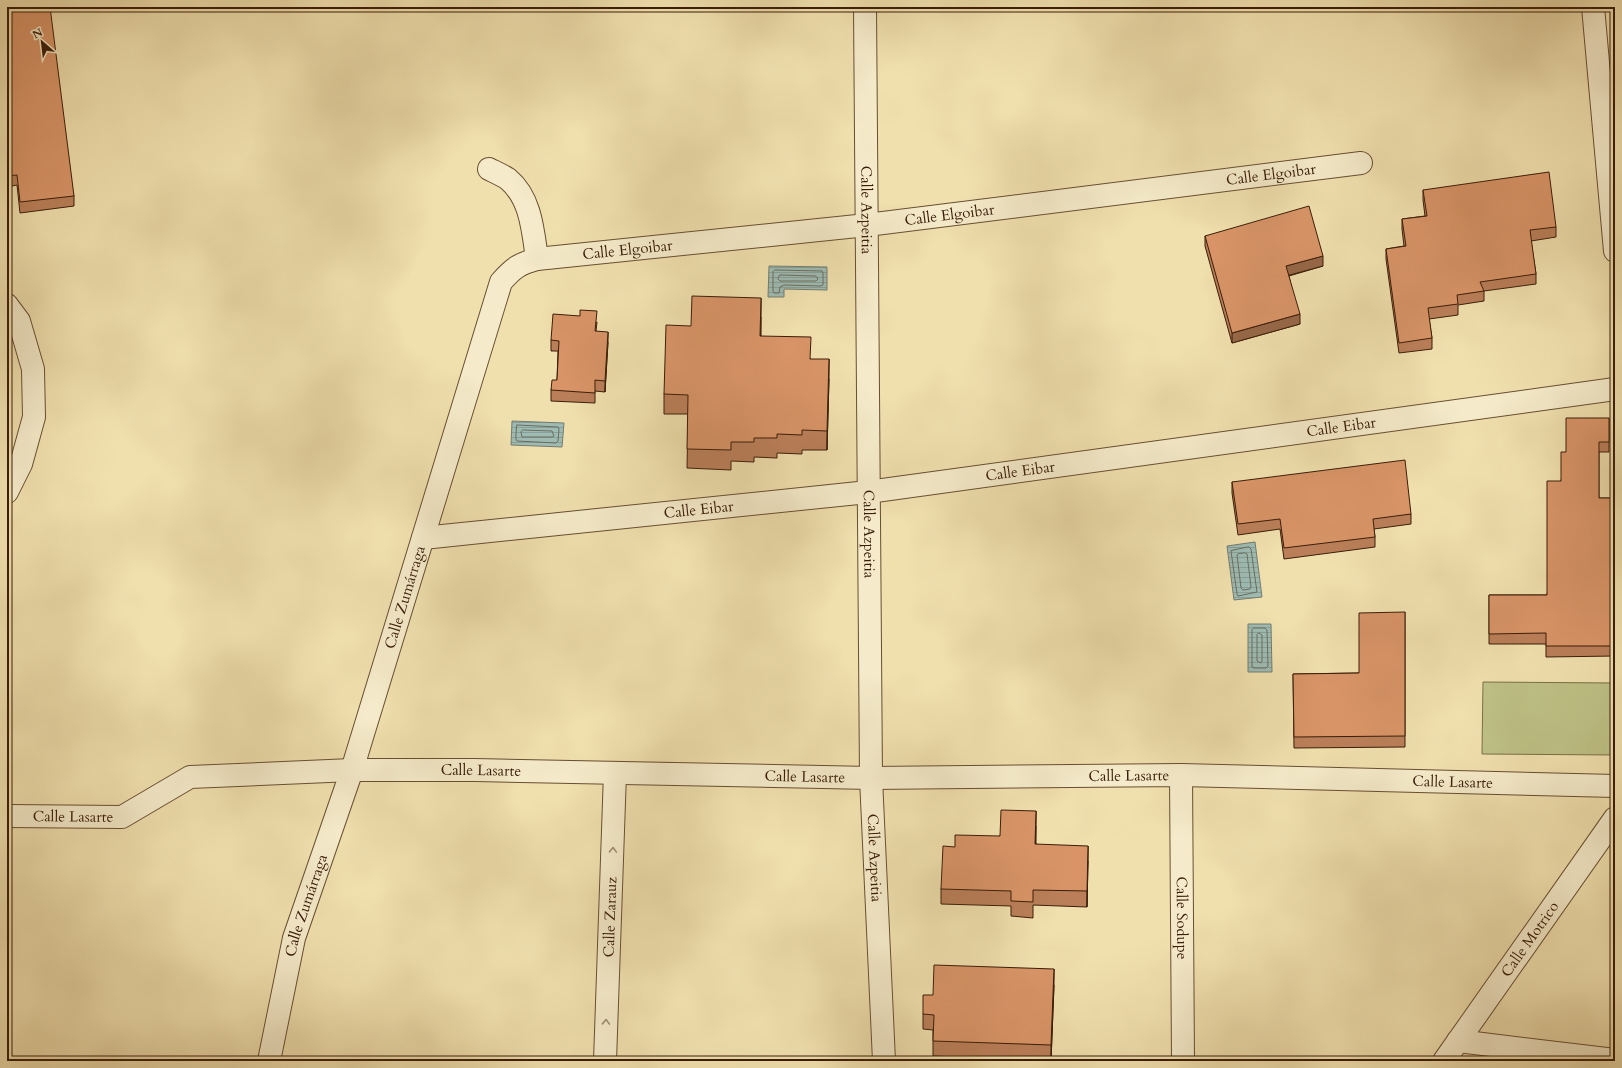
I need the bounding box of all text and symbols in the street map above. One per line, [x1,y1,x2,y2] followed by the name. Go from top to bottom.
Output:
[22,22,62,62] north arrow
[30,25,46,42] text: N
[1225,159,1318,190] street label: Calle Elgoibar
[856,166,877,255] street label: Calle Azpeitia
[903,199,996,230] street label: Calle Elgoibar
[581,235,674,264] street label: Calle Elgoibar
[1305,412,1378,441] street label: Calle Eibar
[984,456,1057,486] street label: Calle Eibar
[859,490,879,579] street label: Calle Azpeitia
[663,496,735,523] street label: Calle Eibar
[380,543,430,651] street label: Calle Zumárraga
[441,760,522,781] street label: Calle Lasarte
[1088,765,1169,786] street label: Calle Lasarte
[764,766,846,787] street label: Calle Lasarte
[1412,771,1493,793] street label: Calle Lasarte
[33,806,114,827] street label: Calle Lasarte
[863,813,887,903] street label: Calle Azpeitia
[608,847,617,853] one-way arrow
[280,851,332,959] street label: Calle Zumárraga
[599,876,621,958] street label: Calle Zarauz
[1172,876,1192,960] street label: Calle Sodupe
[1496,897,1563,981] street label: Calle Motrico
[602,1019,611,1025] one-way arrow

